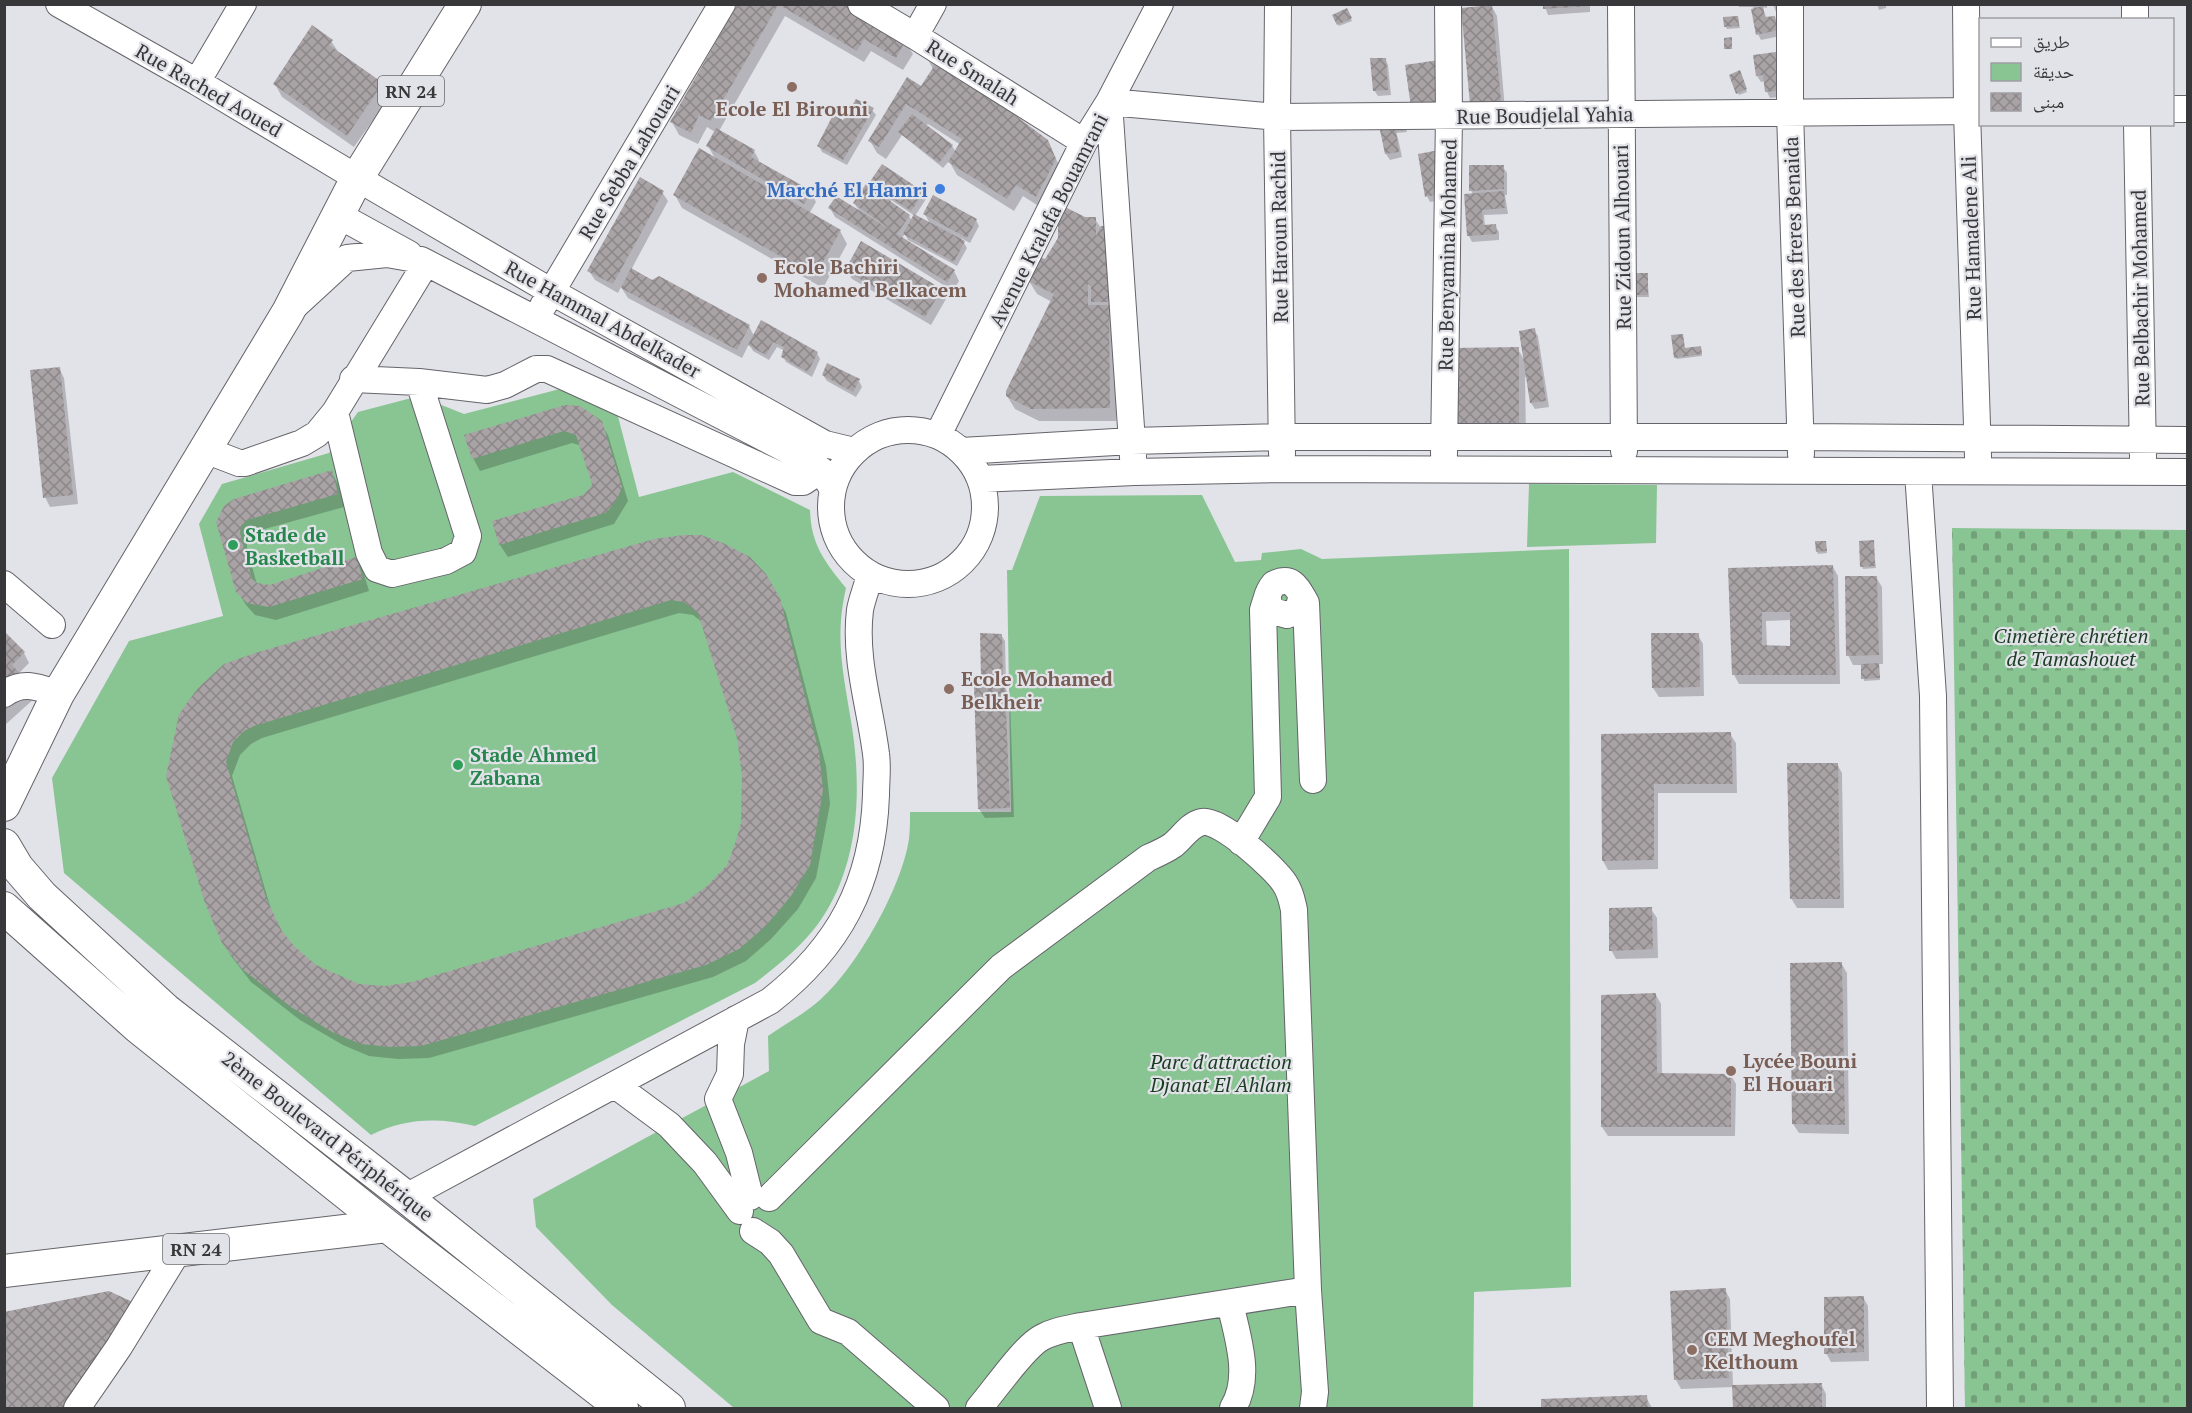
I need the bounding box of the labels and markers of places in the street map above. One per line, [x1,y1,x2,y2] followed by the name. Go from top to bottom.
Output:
[785,80,799,94] marker: Ecole El Birouni
[716,95,869,122] place label: Ecole El Birouni
[767,176,928,203] place label: Marché El Hamri
[933,182,947,196] marker: Marché El Hamri
[774,253,967,303] place label: Ecole Bachiri Mohamed Belkacem
[755,271,769,285] marker: Ecole Bachiri Mohamed Belkacem
[245,521,345,571] place label: Stade de Basketball
[226,538,240,552] marker: Stade de Basketball
[961,665,1113,715] place label: Ecole Mohamed Belkheir
[942,682,956,696] marker: Ecole Mohamed Belkheir
[470,741,597,791] place label: Stade Ahmed Zabana
[451,758,465,772] marker: Stade Ahmed Zabana
[1743,1047,1857,1097] place label: Lycée Bouni El Houari
[1724,1064,1738,1078] marker: Lycée Bouni El Houari
[1704,1325,1856,1375] place label: CEM Meghoufel Kelthoum
[1685,1343,1699,1357] marker: CEM Meghoufel Kelthoum

